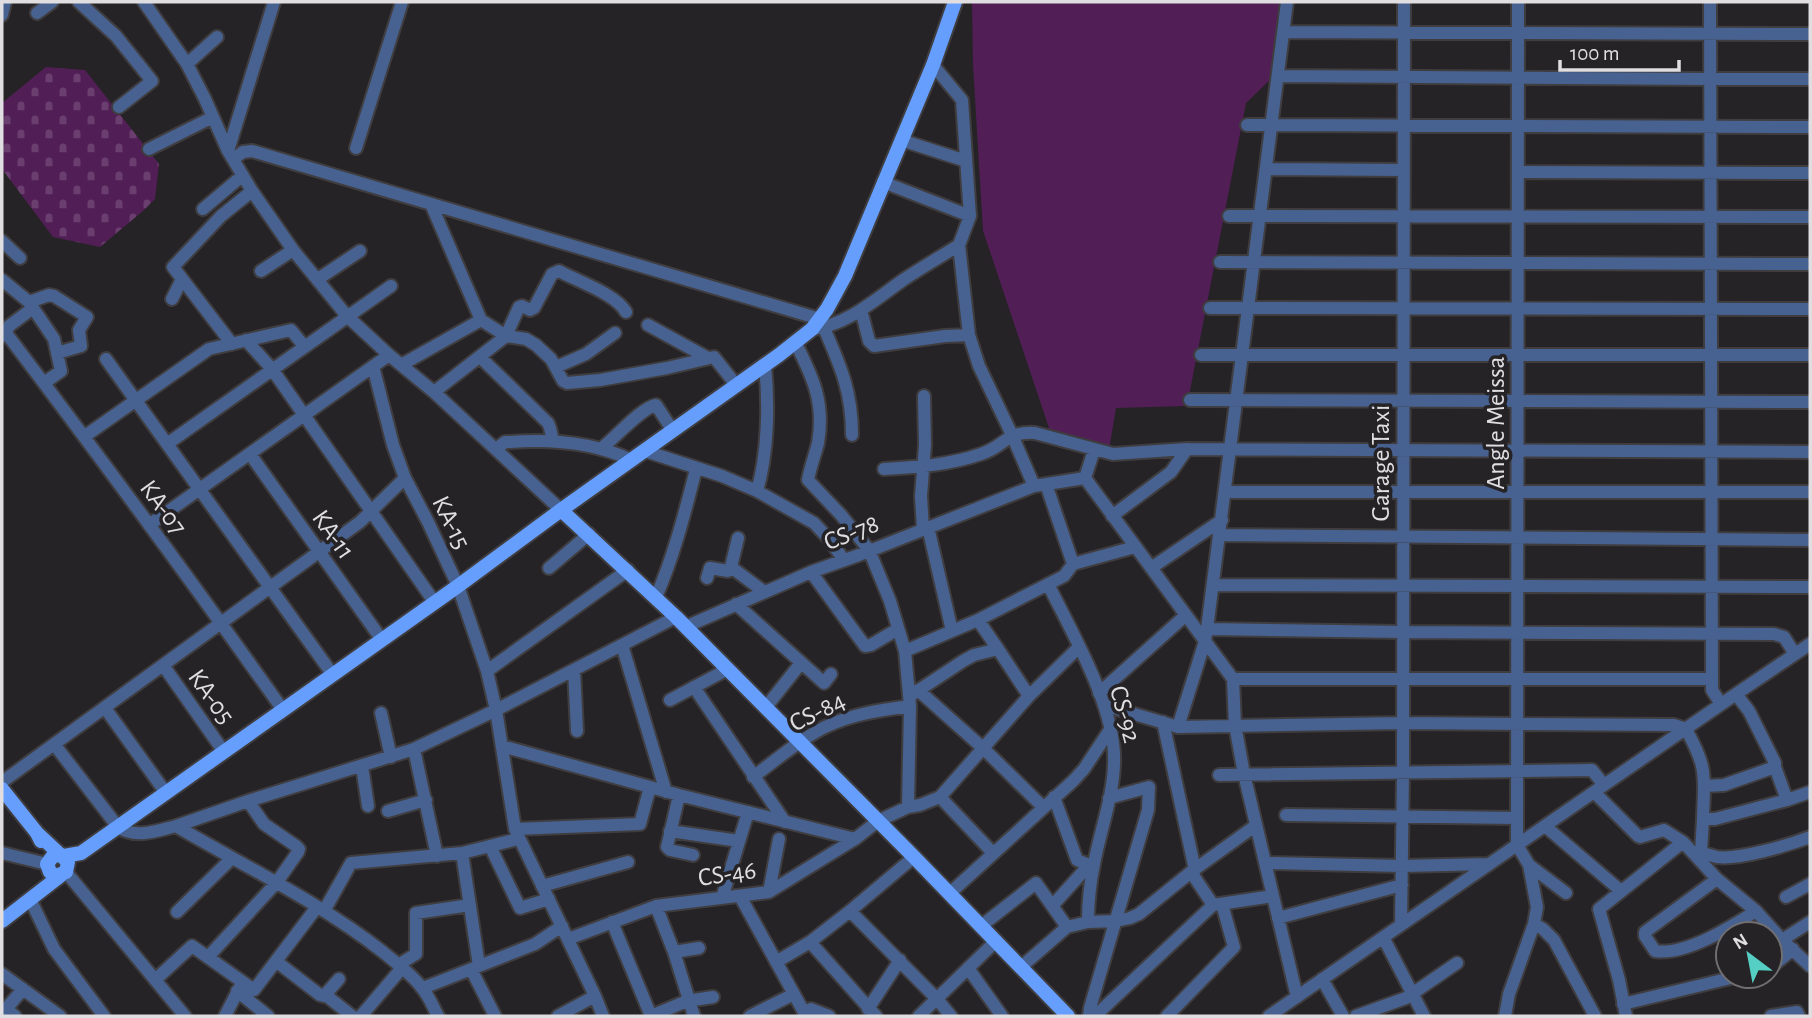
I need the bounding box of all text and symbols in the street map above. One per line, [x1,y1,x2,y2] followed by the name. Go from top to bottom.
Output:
[1560,28,1679,72] scale bar
[1570,43,1620,64] text: 100 m
[1483,356,1509,490] street label: Angle Meissa
[1368,405,1394,521] street label: Garage Taxi
[135,475,192,540] street label: KA-07
[427,492,475,553] street label: KA-15
[307,505,359,564] street label: KA-11
[820,511,883,555] street label: CS-78
[183,664,239,729] street label: KA-05
[1105,683,1145,746] street label: CS-92
[785,687,849,736] street label: CS-84
[696,857,758,891] street label: CS-46
[1714,920,1784,990] north arrow
[1730,930,1751,953] text: N

